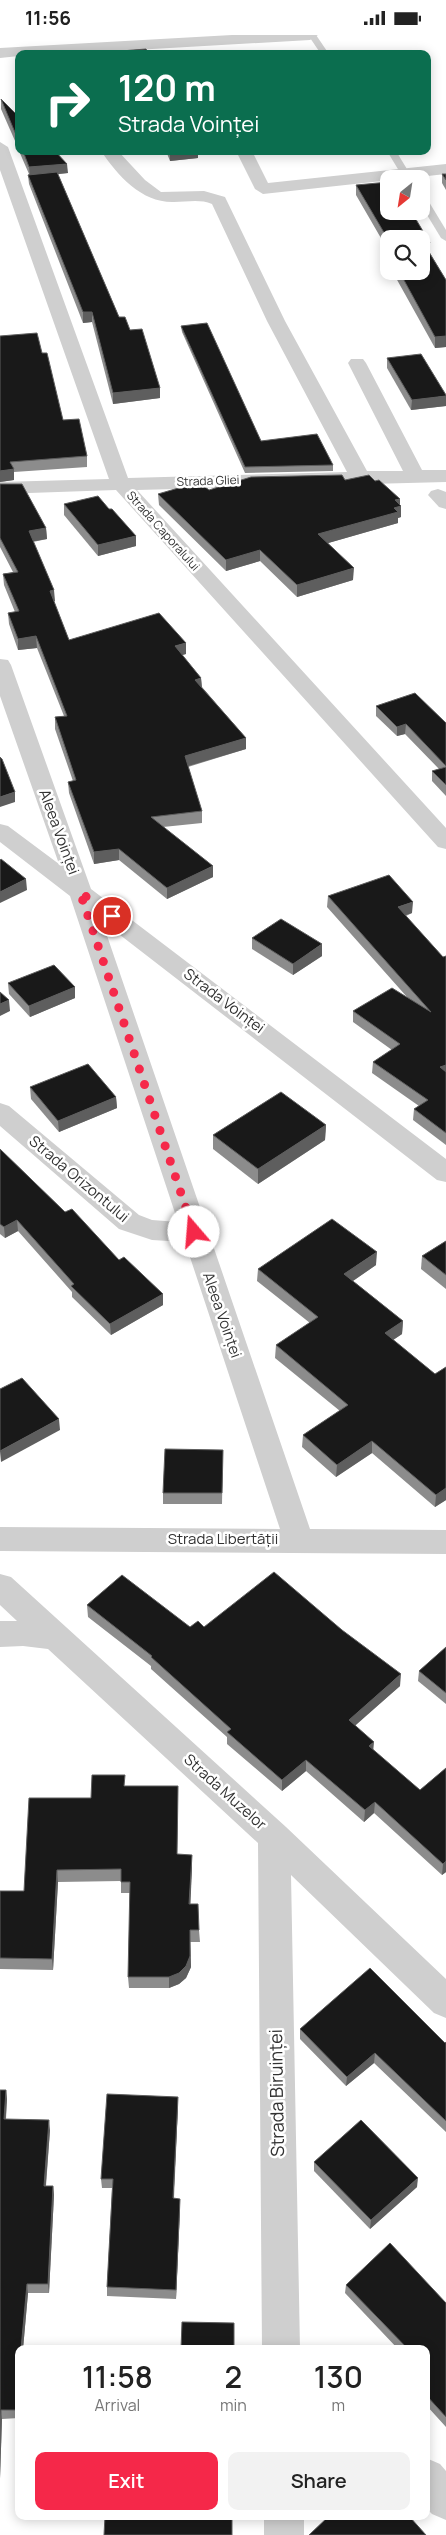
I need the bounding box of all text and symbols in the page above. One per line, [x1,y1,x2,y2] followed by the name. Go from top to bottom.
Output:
[25,5,71,31] text: 11:56
[118,64,216,112] text: 120 m
[35,70,100,135] icon: right
[118,109,259,139] text: Strada Voinței
[380,170,430,220] north arrow
[380,170,430,280] map controls
[380,230,430,280] button: search
[176,471,240,490] street label: Strada Gliei
[123,487,204,574] street label: Strada Caporalului
[34,786,85,877] street label: Aleea Voinței
[91,895,133,937] pin
[98,902,126,930] icon: arrive
[180,963,269,1038] street label: Strada Voinței
[25,1131,134,1227] street label: Strada Orizontului
[167,1205,219,1257] position arrow
[198,1269,247,1360] street label: Aleea Voinței
[168,1528,278,1549] street label: Strada Libertății
[180,1749,272,1835] street label: Strada Muzelor
[263,2029,289,2157] street label: Strada Biruinței
[82,2356,153,2397] text: 11:58
[225,2356,242,2397] text: 2
[314,2356,363,2397] text: 130
[95,2394,140,2416] text: Arrival
[220,2394,247,2416] text: min
[332,2394,345,2416] text: m
[35,2452,218,2510] button: Exit
[228,2452,410,2510] button: Share

